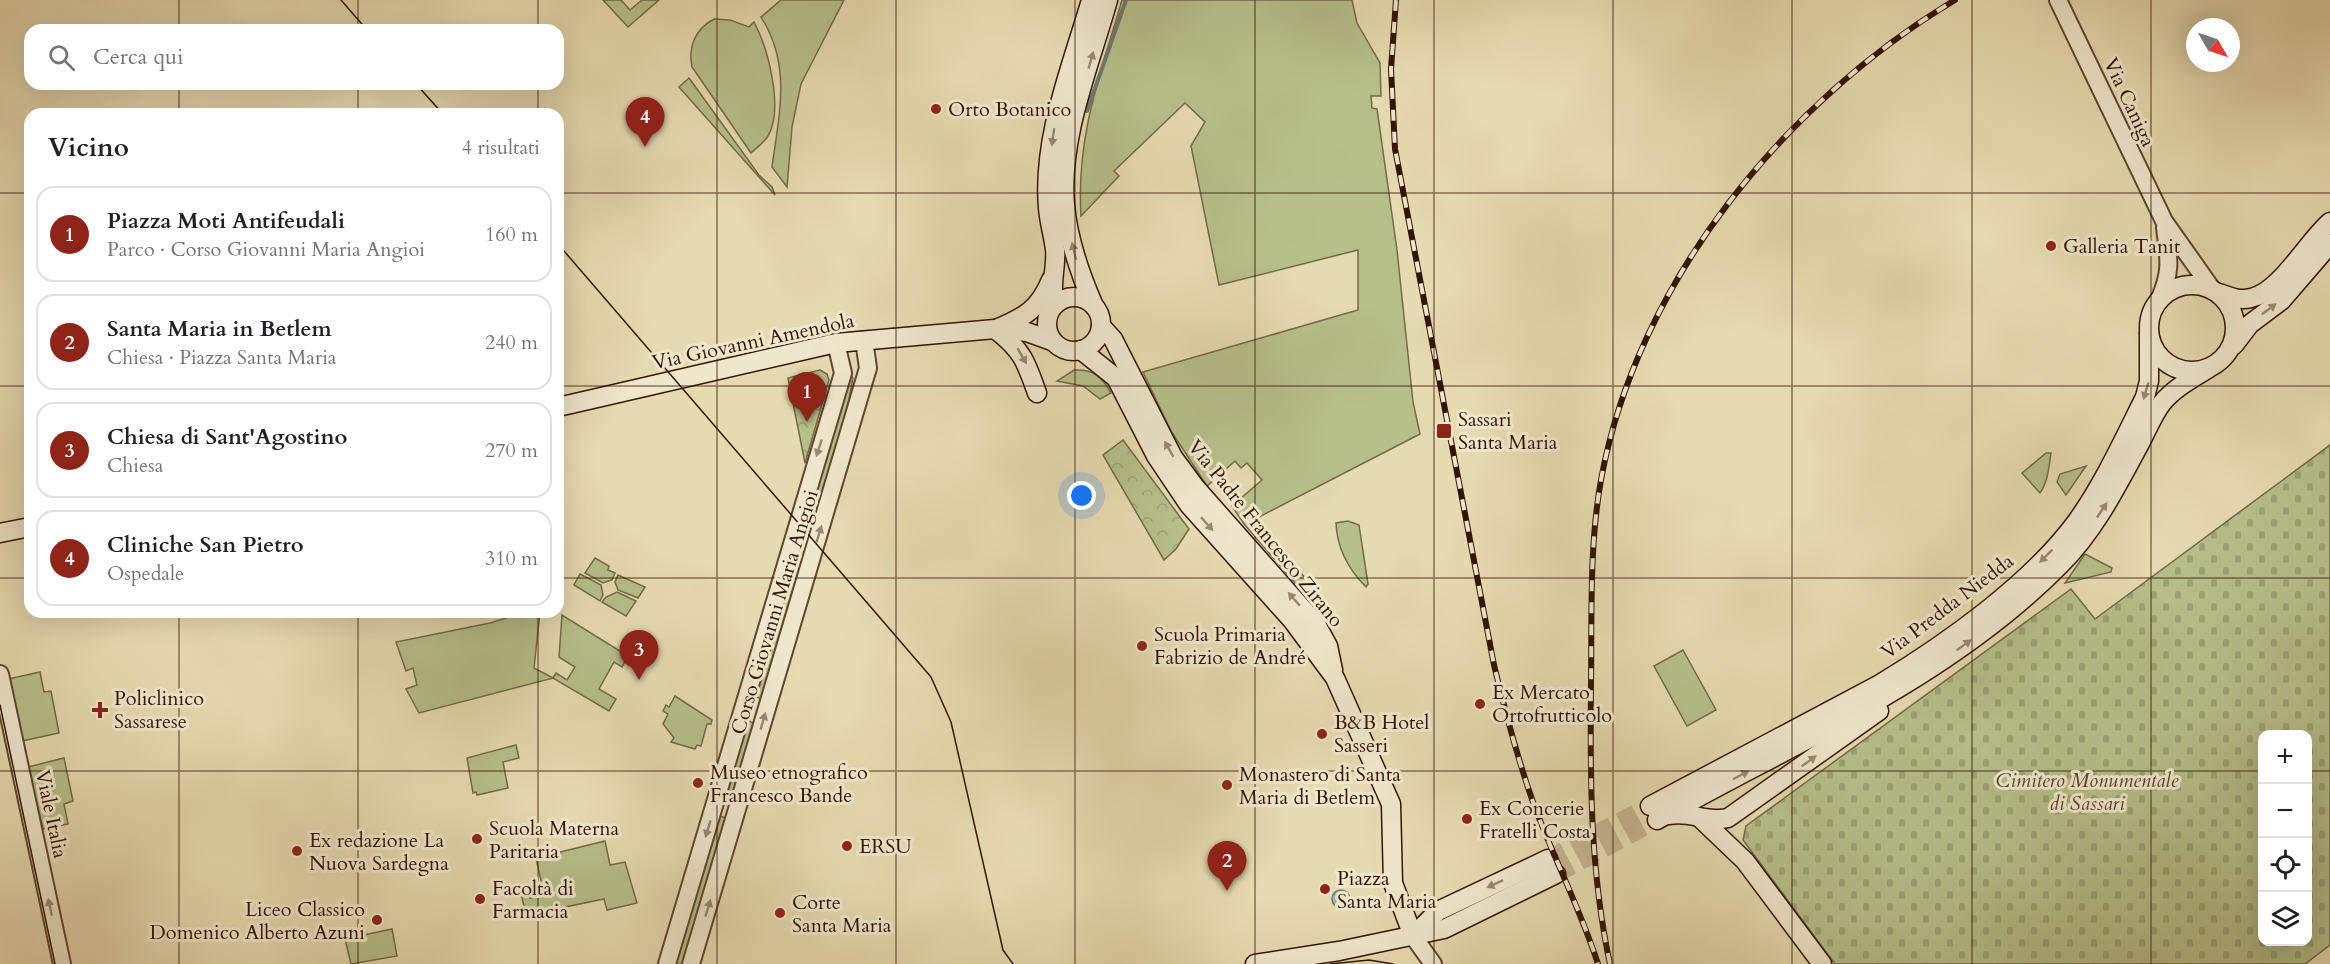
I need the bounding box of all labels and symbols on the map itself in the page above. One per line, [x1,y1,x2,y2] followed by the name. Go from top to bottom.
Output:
[2186,18,2240,72] north arrow
[1087,51,1096,69] one-way arrow
[2097,53,2162,151] street label: Via Caniga
[948,96,1072,123] place label: Orto Botanico
[626,98,664,147] pin: 4
[929,102,943,116] marker: Orto Botanico
[1048,128,1057,147] one-way arrow
[2063,233,2181,260] place label: Galleria Tanit
[2044,239,2058,253] marker: Galleria Tanit
[1069,242,1079,260] one-way arrow
[2262,304,2277,316] one-way arrow
[650,307,857,376] street label: Via Giovanni Amendola
[1017,348,1028,364] one-way arrow
[788,372,826,422] pin: 1
[2141,382,2150,400] one-way arrow
[1458,406,1558,456] place label: Sassari Santa Maria
[1435,422,1453,440] marker: Sassari Santa Maria
[1181,434,1350,633] street label: Via Padre Francesco Zirano
[814,439,823,457] one-way arrow
[1164,440,1174,457] one-way arrow
[1067,481,1096,510] your location
[724,486,825,738] street label: Corso Giovanni Maria Angioi
[2097,502,2108,519] one-way arrow
[1200,517,1214,532] one-way arrow
[815,525,824,543] one-way arrow
[1875,547,2019,665] street label: Via Predda Niedda
[2039,549,2053,563] one-way arrow
[1288,592,1301,607] one-way arrow
[1154,621,1306,671] place label: Scuola Primaria Fabrizio de André
[620,630,658,680] pin: 3
[1135,639,1149,653] marker: Scuola Primaria Fabrizio de André
[1956,640,1971,652] one-way arrow
[1492,679,1612,729] place label: Ex Mercato Ortofrutticolo
[114,685,204,735] place label: Policlinico Sassarese
[1473,697,1487,711] marker: Ex Mercato Ortofrutticolo
[91,701,109,719] marker: Policlinico Sassarese
[1334,709,1429,759] place label: B&B Hotel Sasseri
[759,712,768,730] one-way arrow
[1315,727,1329,741] marker: B&B Hotel Sasseri
[1801,756,1816,768] one-way arrow
[710,759,868,809] place label: Museo etnografico Francesco Bande
[1239,761,1401,811] place label: Monastero di Santa Maria di Betlem
[29,767,74,861] street label: Viale Italia
[1995,767,2179,817] park label: Cimitero Monumentale di Sassari
[1732,770,1749,779] one-way arrow
[691,776,705,790] marker: Museo etnografico Francesco Bande
[1220,778,1234,792] marker: Monastero di Santa Maria di Betlem
[1479,795,1591,845] place label: Ex Concerie Fratelli Costa
[1460,812,1474,826] marker: Ex Concerie Fratelli Costa
[489,815,620,865] place label: Scuola Materna Paritaria
[703,820,712,838] one-way arrow
[309,827,449,877] place label: Ex redazione La Nuova Sardegna
[470,832,484,846] marker: Scuola Materna Paritaria
[859,833,912,860] place label: ERSU
[840,839,854,853] marker: ERSU
[1208,842,1246,891] pin: 2
[290,844,304,858] marker: Ex redazione La Nuova Sardegna
[1337,865,1437,915] place label: Piazza Santa Maria
[492,875,574,925] place label: Facoltà di Farmacia
[1487,880,1504,889] one-way arrow
[1318,882,1332,896] marker: Piazza Santa Maria
[792,889,892,939] place label: Corte Santa Maria
[473,892,487,906] marker: Facoltà di Farmacia
[150,896,365,946] place label: Liceo Classico Domenico Alberto Azuni
[44,897,54,916] one-way arrow
[704,899,713,917] one-way arrow
[773,906,787,920] marker: Corte Santa Maria
[370,913,384,927] marker: Liceo Classico Domenico Alberto Azuni

